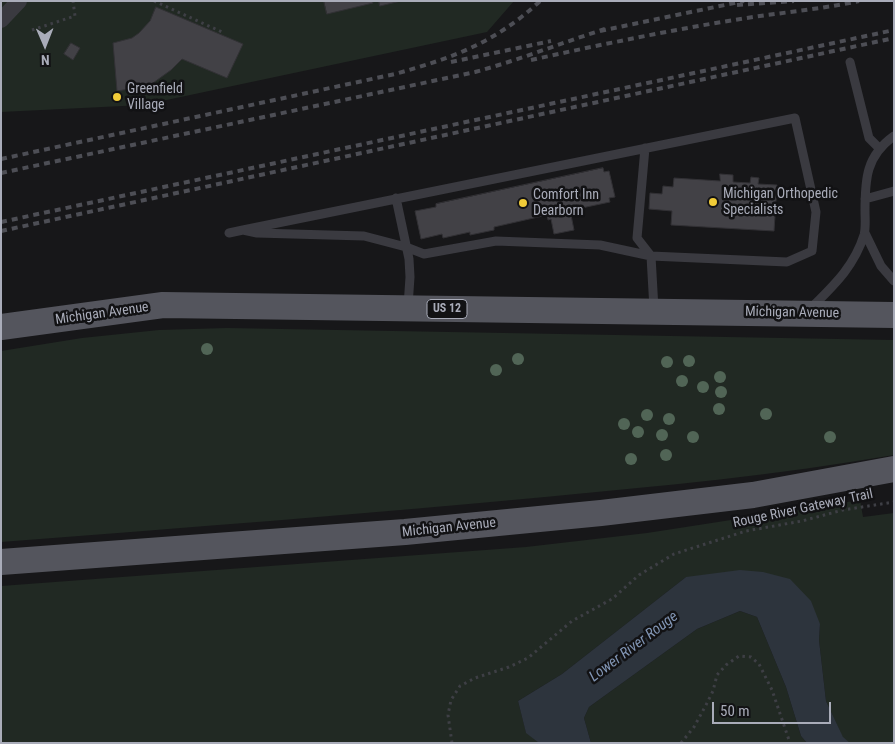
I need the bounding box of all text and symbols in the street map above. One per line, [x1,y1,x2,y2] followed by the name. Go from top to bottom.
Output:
[20,20,70,70] north arrow
[41,52,50,68] text: N
[127,81,183,114] place label: Greenfield Village
[111,91,123,103] marker: Greenfield Village
[723,186,838,218] place label: Michigan Orthopedic Specialists
[533,187,599,220] place label: Comfort Inn Dearborn
[707,196,719,208] marker: Michigan Orthopedic Specialists
[517,197,529,209] marker: Comfort Inn Dearborn
[54,299,150,329] street label: Michigan Avenue
[427,300,467,318] road number: US 12
[745,304,839,322] street label: Michigan Avenue
[731,486,875,532] street label: Rouge River Gateway Trail
[401,515,497,541] street label: Michigan Avenue
[586,608,682,686] water label: Lower River Rouge
[715,692,834,724] scale bar
[720,702,750,720] text: 50 m

